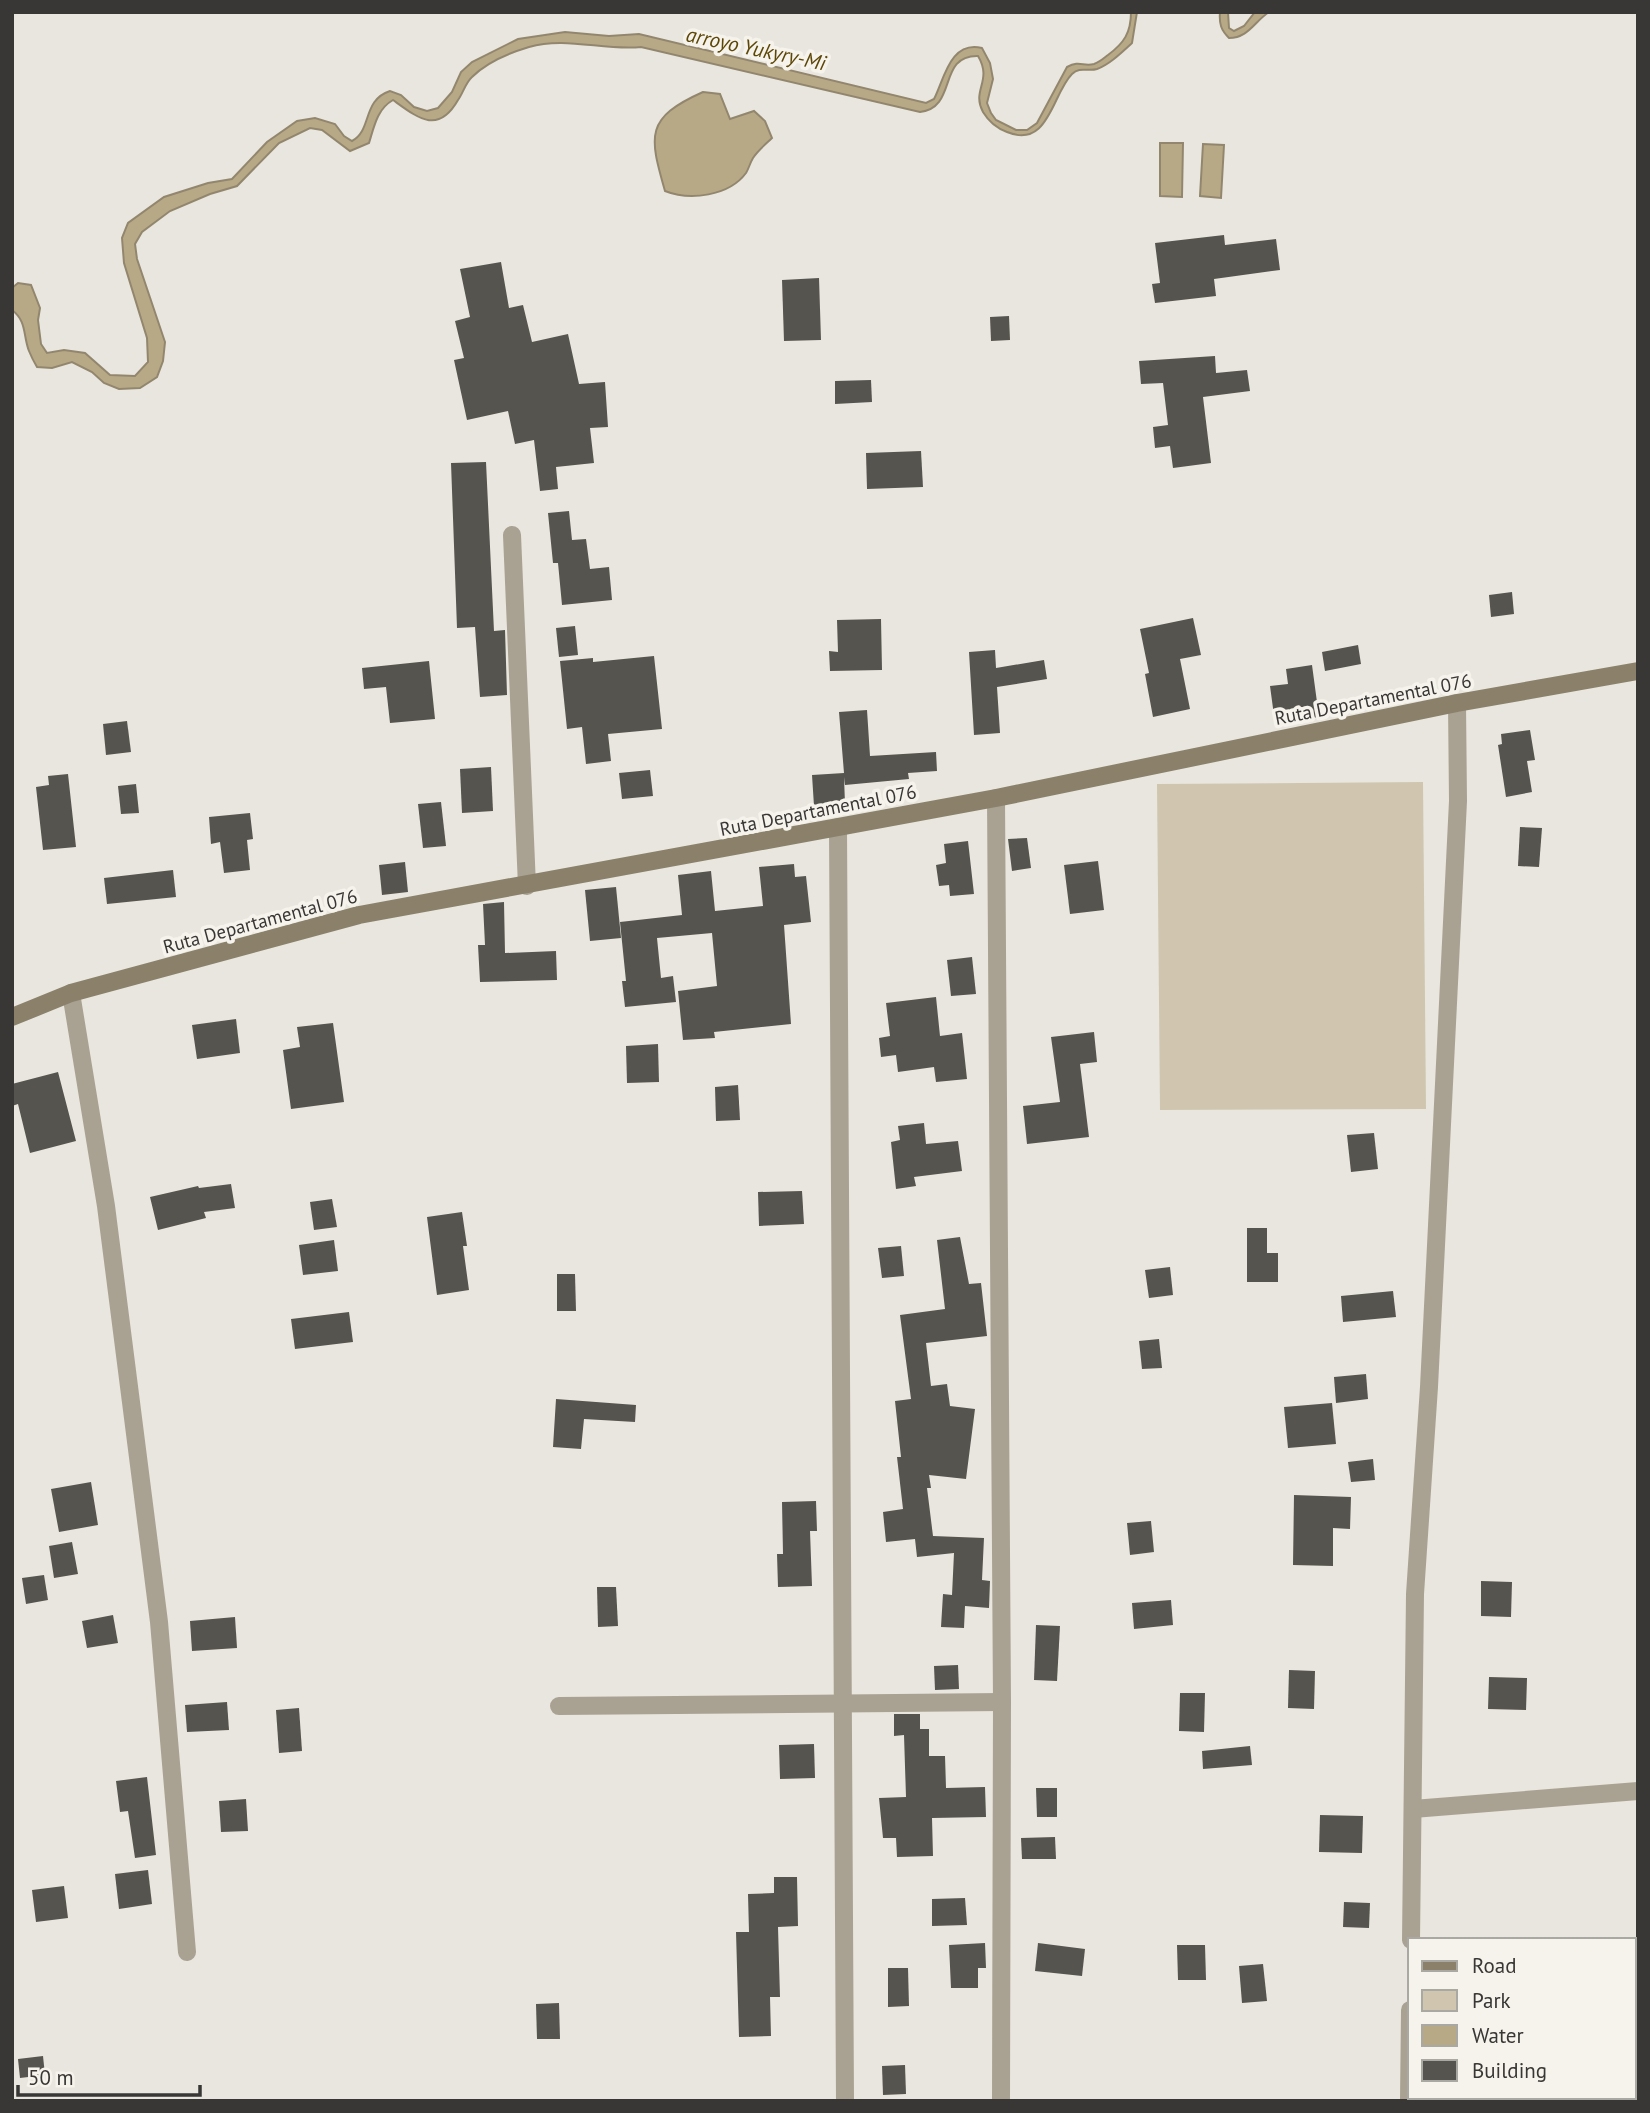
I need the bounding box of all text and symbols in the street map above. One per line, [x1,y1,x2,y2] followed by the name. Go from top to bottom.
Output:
[684,21,829,77] water label: arroyo Yukyry-Mi
[1273,668,1473,730] street label: Ruta Departamental 076
[718,779,918,841] street label: Ruta Departamental 076
[160,884,360,958] street label: Ruta Departamental 076
[1408,1938,1636,2099] legend
[1472,1952,1516,1979] text: Road
[1472,1987,1511,2014] text: Park
[1472,2022,1524,2049] text: Water
[18,2054,200,2098] scale bar
[1472,2057,1547,2084] text: Building
[28,2064,74,2091] text: 50 m

